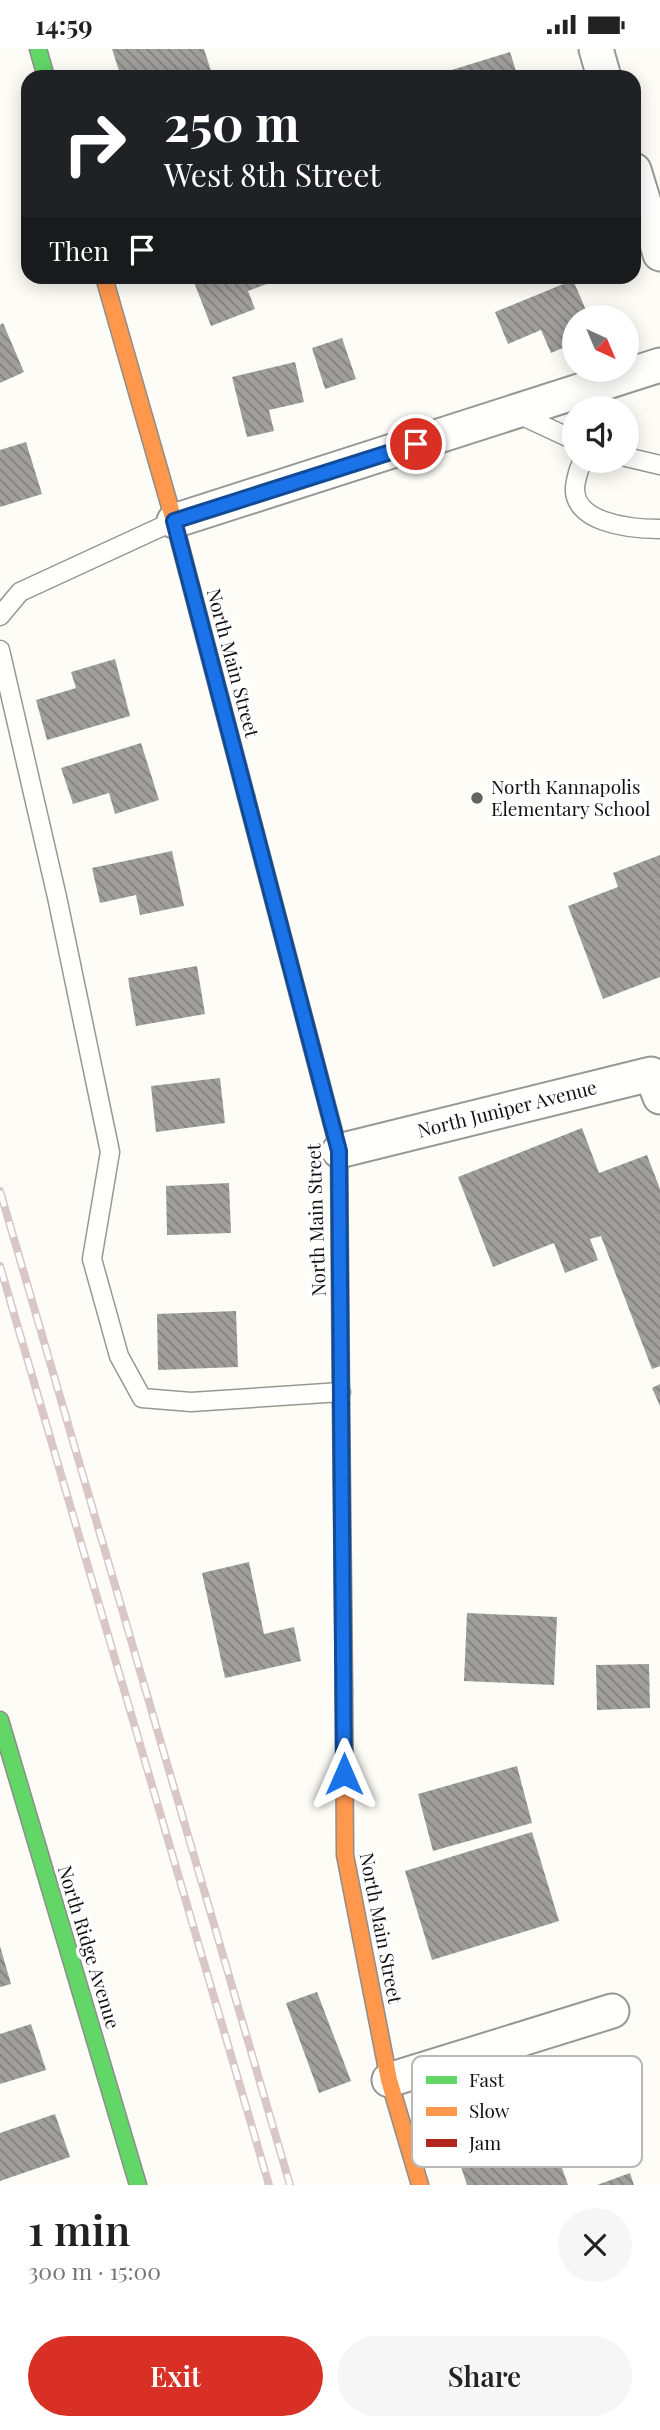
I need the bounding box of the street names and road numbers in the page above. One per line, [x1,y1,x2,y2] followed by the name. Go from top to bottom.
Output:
[202,585,266,740] street label: North Main Street
[414,1073,599,1143] street label: North Juniper Avenue
[299,1143,331,1297] street label: North Main Street
[355,1850,409,2006] street label: North Main Street
[53,1862,127,2032] street label: North Ridge Avenue

